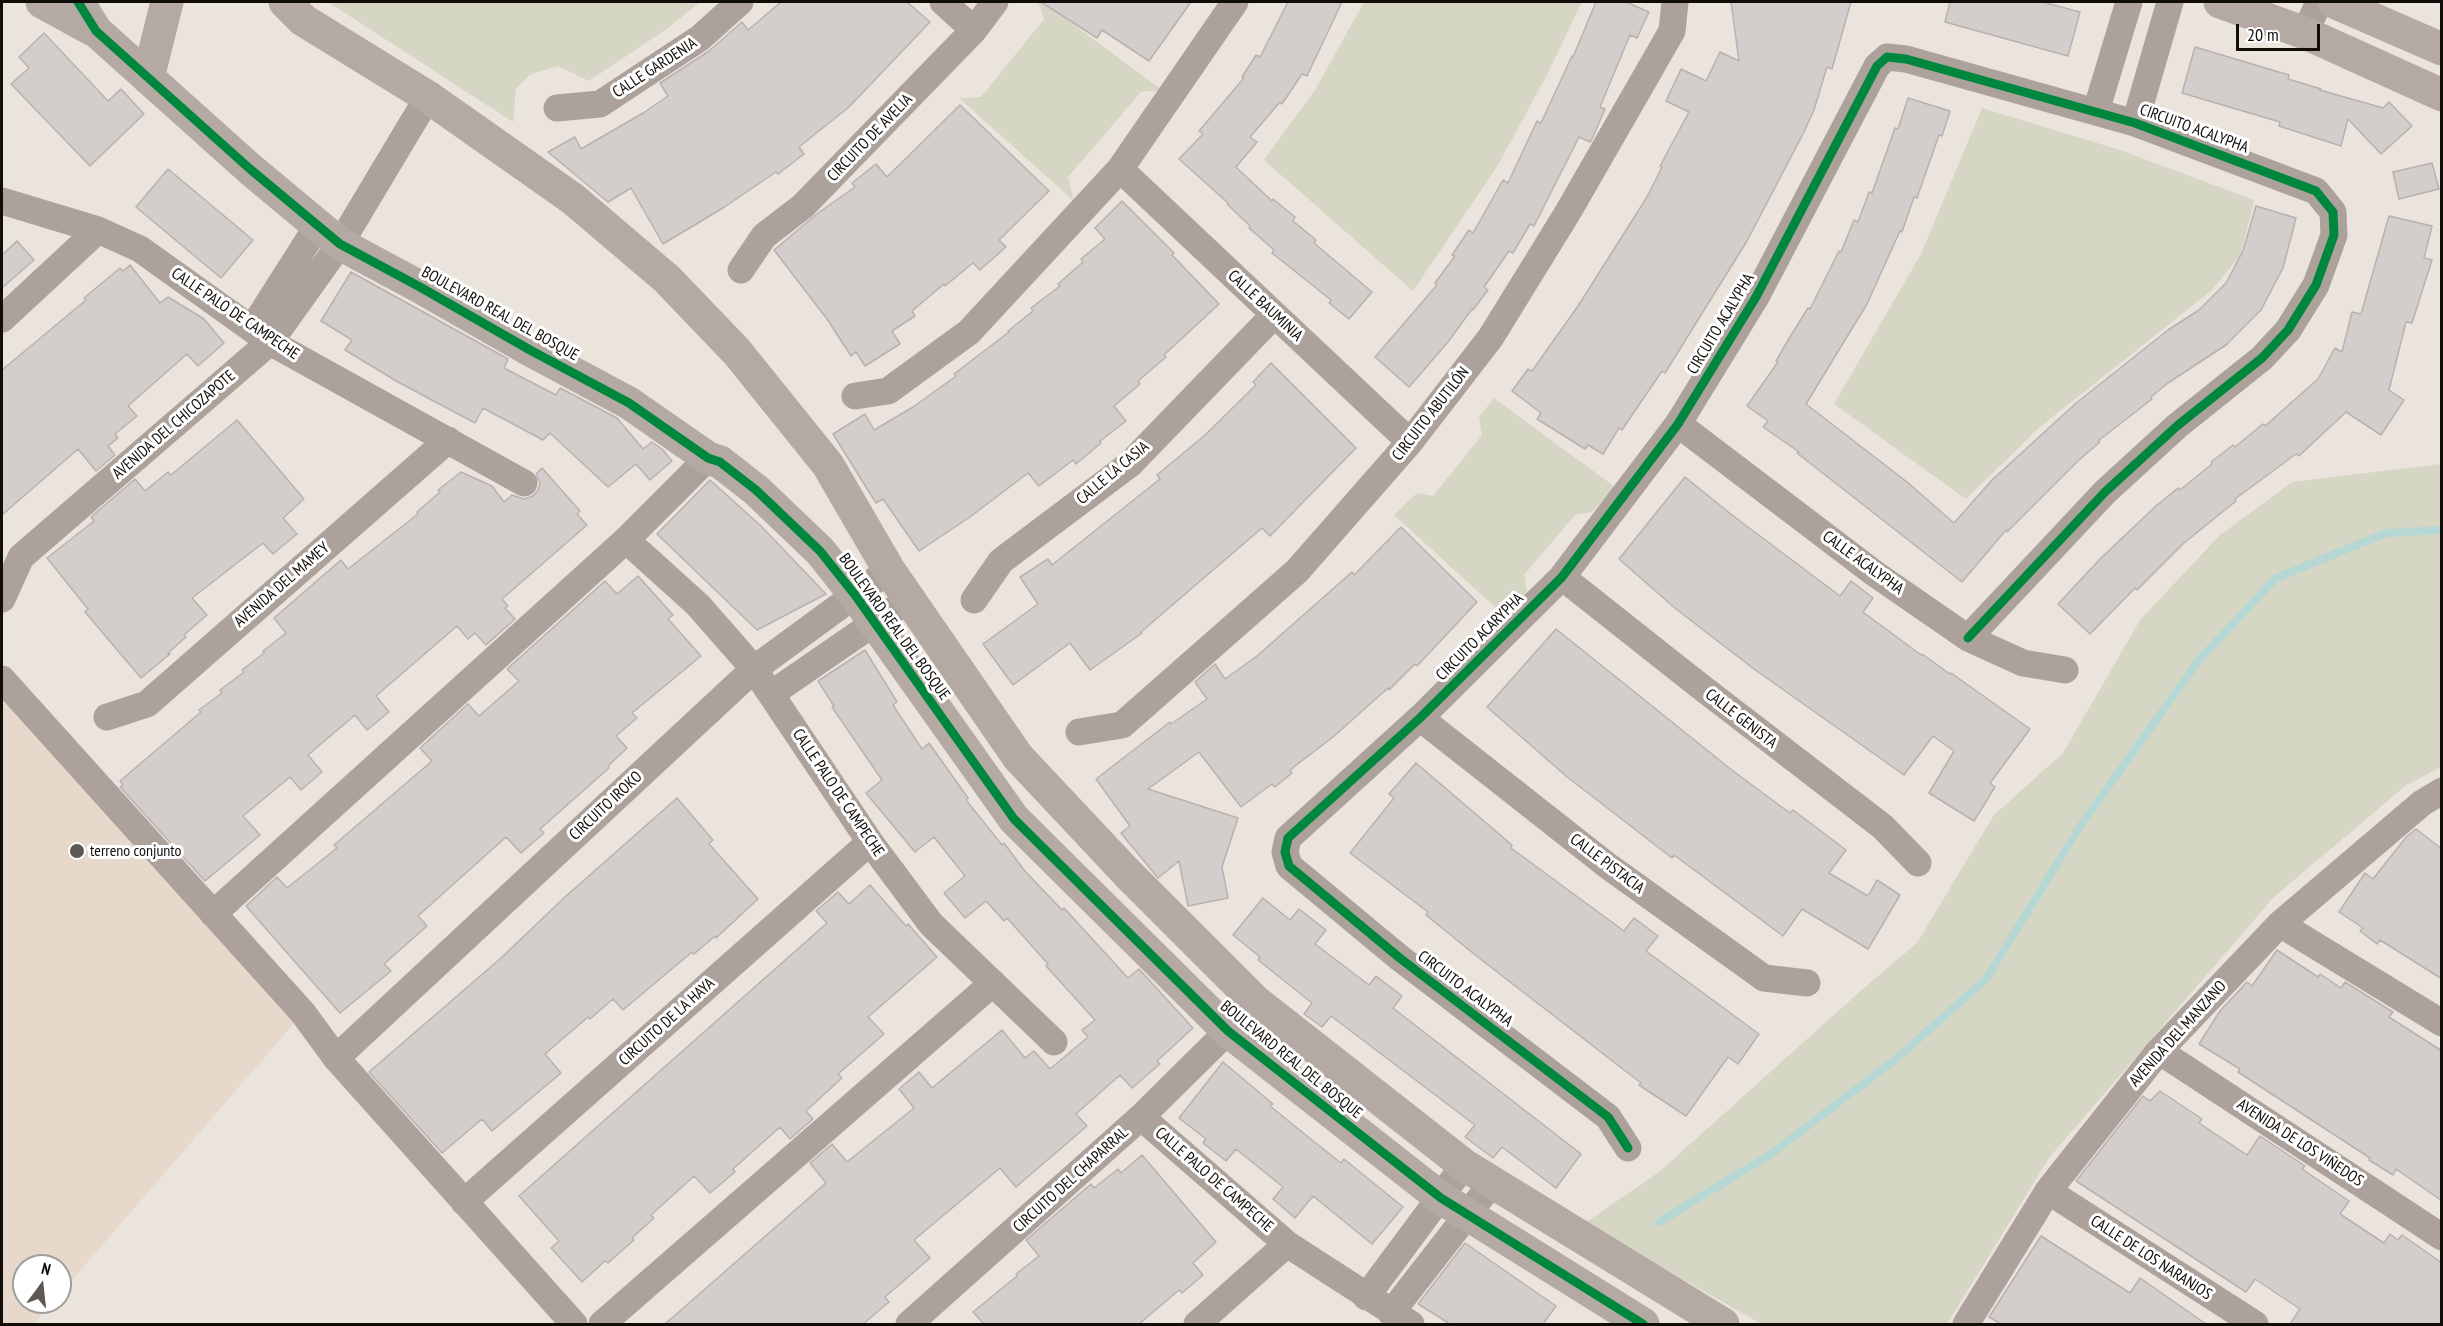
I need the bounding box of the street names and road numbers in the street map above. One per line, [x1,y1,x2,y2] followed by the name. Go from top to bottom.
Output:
[609,34,701,102] street label: CALLE GARDENIA
[823,90,917,186] street label: CIRCUITO DE AVELIA
[2137,100,2251,158] street label: CIRCUITO ACALYPHA
[418,263,582,365] street label: BOULEVARD REAL DEL BOSQUE
[167,264,303,364] street label: CALLE PALO DE CAMPECHE
[1224,266,1306,346] street label: CALLE BAUMINIA
[1683,270,1759,378] street label: CIRCUITO ACALYPHA
[1388,363,1474,465] street label: CIRCUITO ABUTILÓN
[109,366,239,484] street label: AVENIDA DEL CHICOZAPOTE
[1073,437,1153,509] street label: CALLE LA CASIA
[1819,527,1907,599] street label: CALLE ACALYPHA
[230,538,334,632] street label: AVENIDA DEL MAMEY
[834,550,954,704] street label: BOULEVARD REAL DEL BOSQUE
[1432,589,1528,685] street label: CIRCUITO ACARYPHA
[1701,685,1781,753] street label: CALLE GENISTA
[788,725,888,861] street label: CALLE PALO DE CAMPECHE
[566,767,646,845] street label: CIRCUITO IROKO
[1566,830,1648,898] street label: CALLE PISTACIA
[1414,947,1516,1031] street label: CIRCUITO ACALYPHA
[615,974,719,1070] street label: CIRCUITO DE LA HAYA
[2125,977,2231,1091] street label: AVENIDA DEL MANZANO
[1216,997,1366,1123] street label: BOULEVARD REAL DEL BOSQUE
[2233,1095,2367,1191] street label: AVENIDA DE LOS VIÑEDOS
[1009,1123,1133,1237] street label: CIRCUITO DEL CHAPARRAL
[1151,1124,1277,1236] street label: CALLE PALO DE CAMPECHE
[2087,1212,2215,1304] street label: CALLE DE LOS NARANJOS

